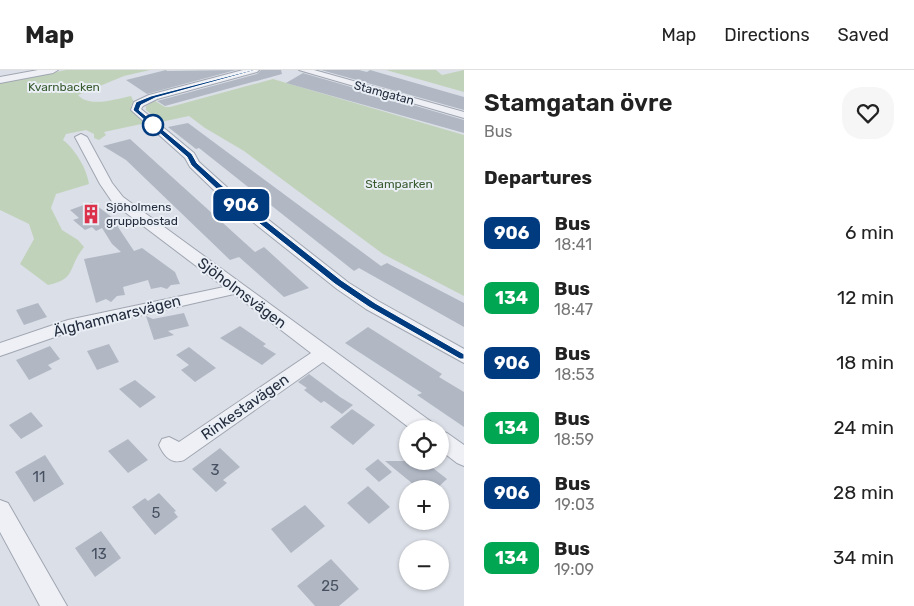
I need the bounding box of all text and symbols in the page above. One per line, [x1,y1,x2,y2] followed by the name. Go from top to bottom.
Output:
[25,21,74,49] text: Map
[661,24,696,46] text: Map
[724,24,810,46] text: Directions
[838,24,889,46] text: Saved
[352,78,416,108] street label: Stamgatan
[28,80,100,94] park label: Kvarnbacken
[842,87,894,139] button: heart
[484,89,672,117] text: Stamgatan övre
[142,114,164,136] unlabelled marker
[484,122,512,141] text: Bus
[484,166,592,189] text: Departures
[365,177,433,191] park label: Stamparken
[212,189,270,221] line badge: 906
[223,194,259,216] text: 906
[106,200,178,228] place label: Sjöholmens gruppbostad
[80,203,102,225] building icon: Sjöholmens gruppbostad
[555,212,591,235] text: Bus
[845,221,894,244] text: 6 min
[494,222,530,244] text: 906
[555,235,592,254] text: 18:41
[194,254,290,332] street label: Sjöholmsvägen
[554,277,590,300] text: Bus
[837,286,894,309] text: 12 min
[495,287,528,309] text: 134
[51,291,183,341] street label: Älghammarsvägen
[554,300,593,319] text: 18:47
[555,342,591,365] text: Bus
[836,351,894,374] text: 18 min
[494,352,530,374] text: 906
[555,365,595,384] text: 18:53
[198,370,292,444] street label: Rinkestavägen
[554,407,590,430] text: Bus
[834,416,894,439] text: 24 min
[495,417,528,439] text: 134
[399,420,449,590] map controls
[399,420,449,470] button: locate
[554,430,594,449] text: 18:59
[210,461,220,479] house number: 3
[33,468,45,486] house number: 11
[555,472,591,495] text: Bus
[399,480,449,530] button: +
[833,481,894,504] text: 28 min
[494,482,530,504] text: 906
[555,495,595,514] text: 19:03
[152,504,161,522] house number: 5
[554,537,590,560] text: Bus
[399,540,449,590] button: −
[91,545,107,563] house number: 13
[833,546,894,569] text: 34 min
[495,547,528,569] text: 134
[554,560,594,579] text: 19:09
[321,577,339,595] house number: 25

